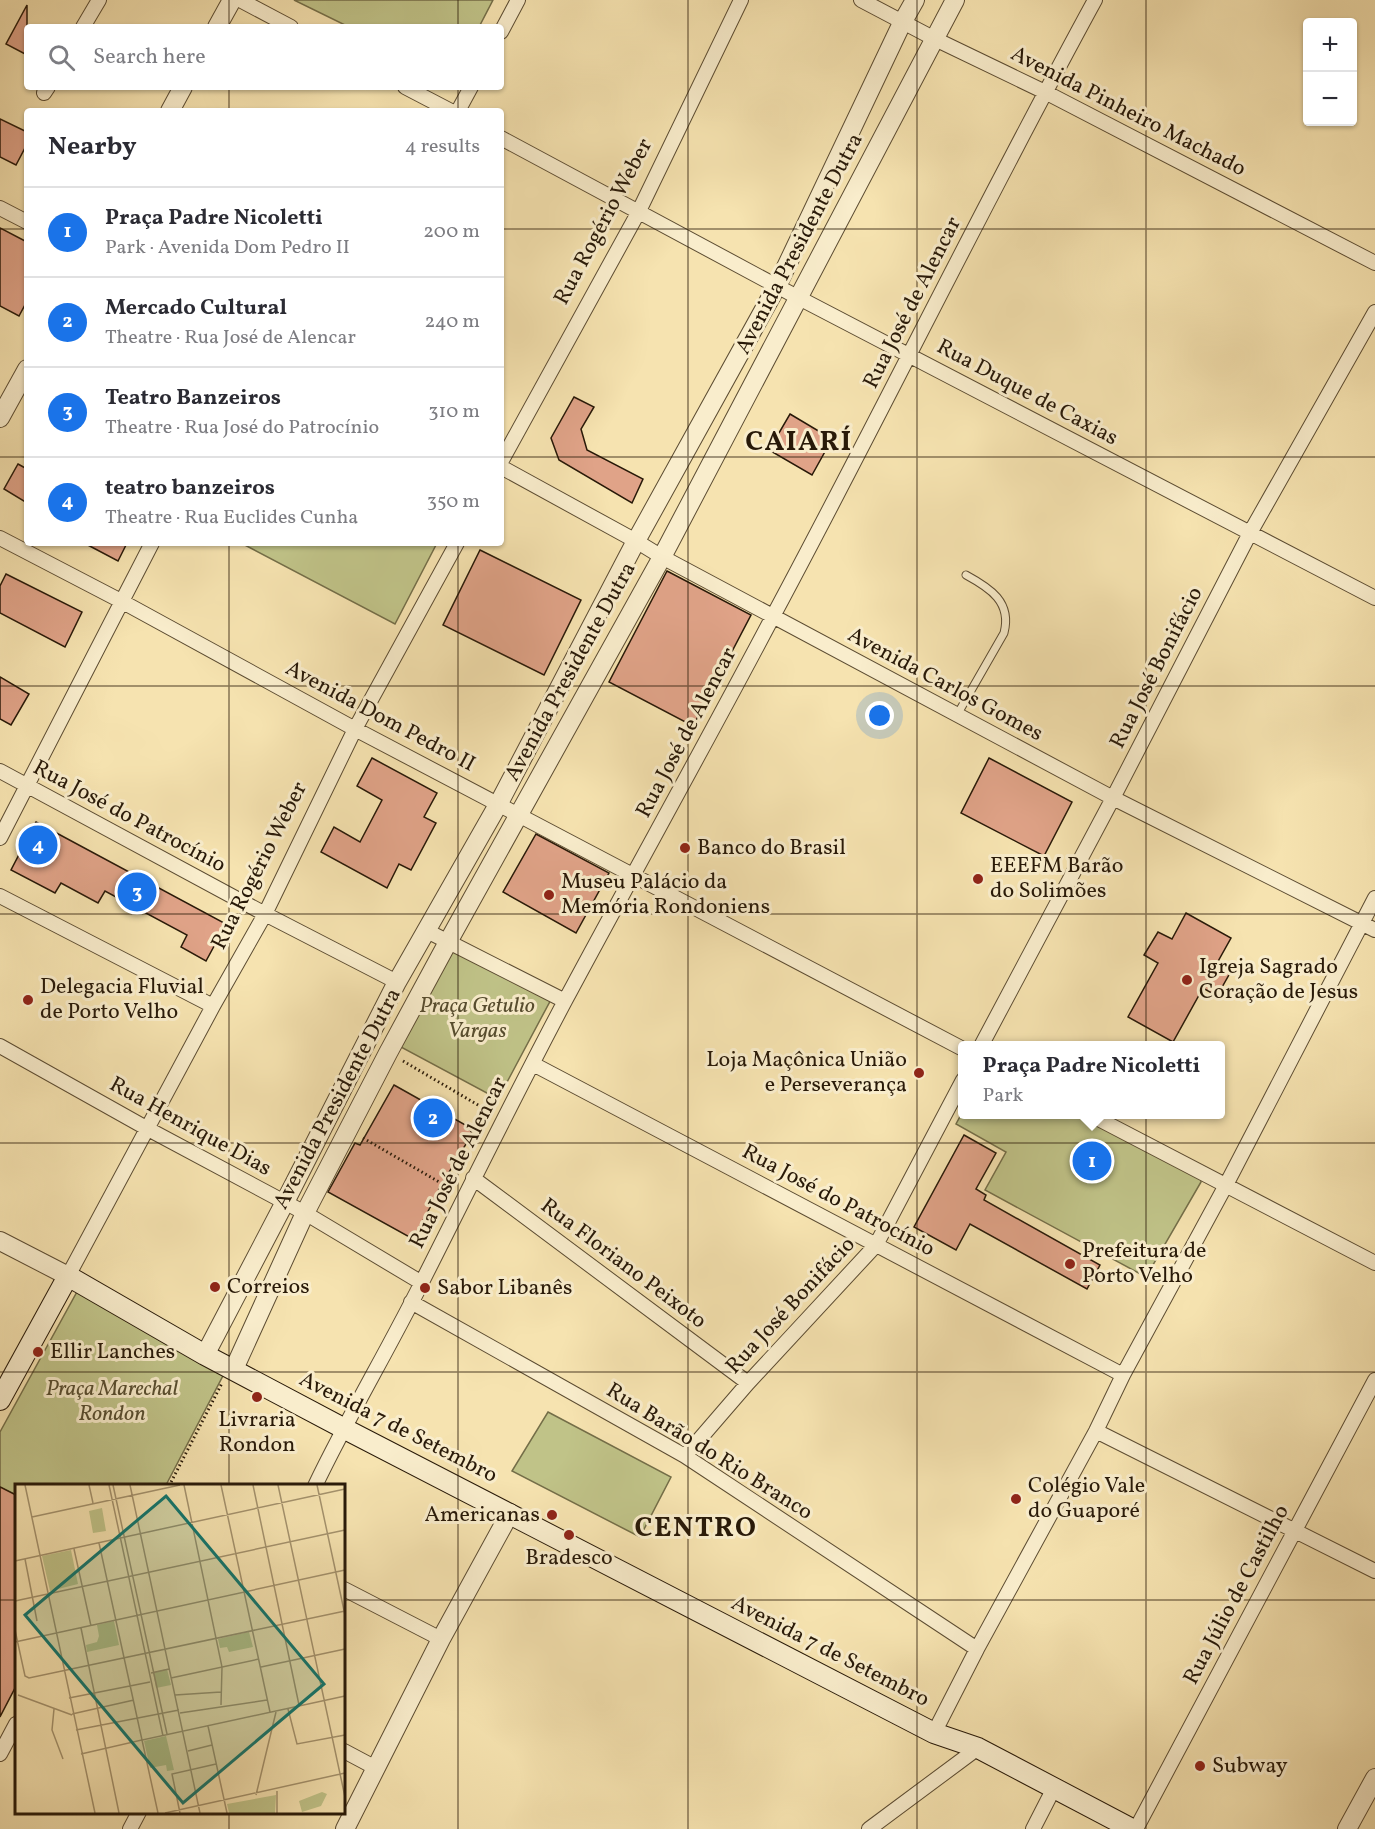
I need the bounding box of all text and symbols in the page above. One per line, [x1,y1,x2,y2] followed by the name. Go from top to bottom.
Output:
[1303,18,1357,126] map controls
[1303,18,1357,72] button: +
[24,24,504,90] search box
[1005,39,1251,185] street label: Avenida Pinheiro Machado
[45,41,78,74] icon: search
[93,42,206,73] text: Search here
[1303,72,1357,126] button: −
[728,128,872,360] street label: Avenida Presidente Dutra
[48,129,137,165] text: Nearby
[405,133,480,161] text: 4 results
[547,133,661,311] street label: Rua Rogério Weber
[105,203,323,234] text: Praça Padre Nicoletti
[856,212,970,394] street label: Rua José de Alencar
[63,218,72,246] text: 1
[423,218,480,246] text: 200 m
[105,234,350,262] text: Park · Avenida Dom Pedro II
[105,293,287,324] text: Mercado Cultural
[62,308,73,336] text: 2
[425,308,480,336] text: 240 m
[105,324,356,352] text: Theatre · Rua José de Alencar
[931,332,1123,454] street label: Rua Duque de Caxias
[105,383,281,414] text: Teatro Banzeiros
[62,398,73,426] text: 3
[428,398,480,426] text: 310 m
[105,414,379,442] text: Theatre · Rua José do Patrocínio
[745,423,853,462] district label: CAIARÍ
[105,473,275,504] text: teatro banzeiros
[61,488,74,516] text: 4
[427,488,480,516] text: 350 m
[105,504,358,532] text: Theatre · Rua Euclides Cunha
[498,557,644,787] street label: Avenida Presidente Dutra
[1103,582,1211,754] street label: Rua José Bonifácio
[842,620,1048,750] street label: Avenida Carlos Gomes
[629,642,745,824] street label: Rua José de Alencar
[279,654,481,780] street label: Avenida Dom Pedro II
[865,701,894,730] your location
[27,753,231,881] street label: Rua José do Patrocínio
[204,777,316,955] street label: Rua Rogério Weber
[18,822,57,868] pin: 4
[697,833,846,864] place label: Banco do Brasil
[678,841,692,855] marker: Banco do Brasil
[990,851,1123,907] place label: EEEFM Barão do Solimões
[561,867,770,923] place label: Museu Palácio da Memória Rondoniens
[118,870,156,914] pin: 3
[971,872,985,886] marker: EEEFM Barão do Solimões
[542,888,556,902] marker: Museu Palácio da Memória Rondoniens
[1199,952,1358,1008] place label: Igreja Sagrado Coração de Jesus
[40,972,204,1028] place label: Delegacia Fluvial de Porto Velho
[1180,973,1194,987] marker: Igreja Sagrado Coração de Jesus
[266,983,410,1215] street label: Avenida Presidente Dutra
[419,991,535,1047] park label: Praça Getulio Vargas
[21,993,35,1007] marker: Delegacia Fluvial de Porto Velho
[958,1041,1225,1119] popup
[706,1045,907,1101] place label: Loja Maçônica União e Perseverança
[983,1051,1200,1082] text: Praça Padre Nicoletti
[912,1066,926,1080] marker: Loja Maçônica União e Perseverança
[103,1070,277,1184] street label: Rua Henrique Dias
[402,1072,516,1254] street label: Rua José de Alencar
[983,1082,1023,1110] text: Park
[414,1096,452,1140] pin: 2
[736,1137,940,1265] street label: Rua José do Patrocínio
[1072,1138,1112,1184] pin: 1
[533,1191,713,1337] street label: Rua Floriano Peixoto
[719,1230,863,1382] street label: Rua José Bonifácio
[1082,1236,1207,1292] place label: Prefeitura de Porto Velho
[1063,1257,1077,1271] marker: Prefeitura de Porto Velho
[227,1272,310,1303] place label: Correios
[437,1273,572,1304] place label: Sabor Libanês
[208,1280,222,1294] marker: Correios
[418,1281,432,1295] marker: Sabor Libanês
[50,1337,175,1368] place label: Ellir Lanches
[31,1345,45,1359] marker: Ellir Lanches
[294,1365,502,1491] street label: Avenida 7 de Setembro
[46,1374,179,1430] park label: Praça Marechal Rondon
[600,1376,818,1528] street label: Rua Barão do Rio Branco
[250,1390,264,1404] marker: Livraria Rondon
[218,1405,296,1461] place label: Livraria Rondon
[1028,1471,1145,1527] place label: Colégio Vale do Guaporé
[15,1484,345,1814] inset map
[1009,1492,1023,1506] marker: Colégio Vale do Guaporé
[424,1500,540,1531] place label: Americanas
[1176,1500,1298,1690] street label: Rua Júlio de Castilho
[545,1508,559,1522] marker: Americanas
[634,1509,758,1548] district label: CENTRO
[562,1528,576,1542] marker: Bradesco
[525,1543,613,1574] place label: Bradesco
[726,1589,934,1715] street label: Avenida 7 de Setembro
[1212,1751,1288,1782] place label: Subway
[1193,1759,1207,1773] marker: Subway

